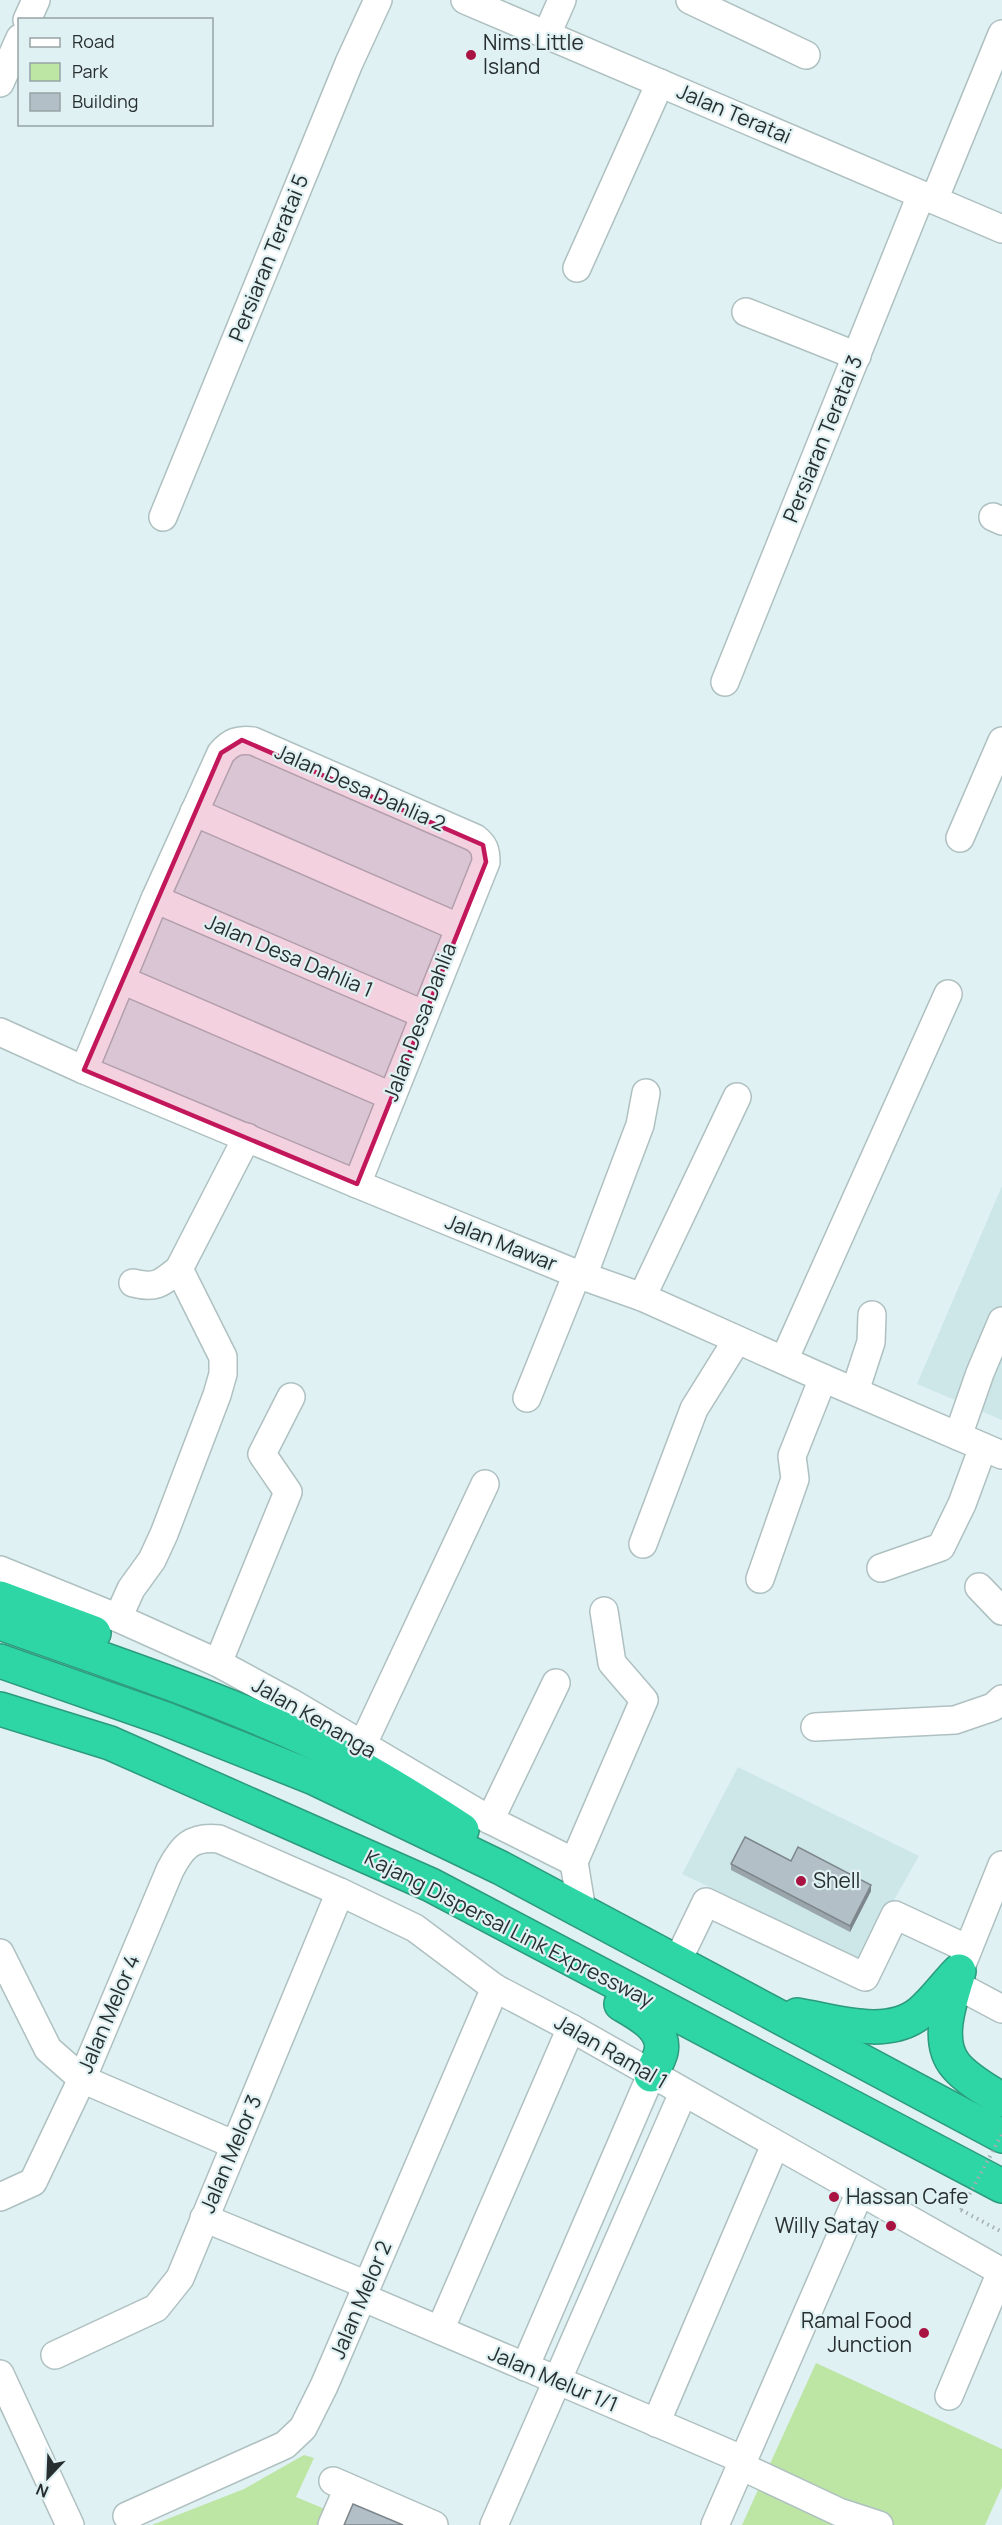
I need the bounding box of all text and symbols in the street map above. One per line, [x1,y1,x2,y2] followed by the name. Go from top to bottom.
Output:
[18,18,213,126] legend
[483,28,584,80] place label: Nims Little Island
[72,29,115,53] text: Road
[464,48,478,62] marker: Nims Little Island
[72,59,109,83] text: Park
[673,76,796,150] street label: Jalan Teratai
[72,89,138,113] text: Building
[222,170,314,346] street label: Persiaran Teratai 5
[776,351,868,526] street label: Persiaran Teratai 3
[271,737,450,837] street label: Jalan Desa Dahlia 2
[201,907,378,1003] street label: Jalan Desa Dahlia 1
[376,938,462,1105] street label: Jalan Desa Dahlia
[441,1207,562,1277] street label: Jalan Mawar
[247,1670,382,1764] street label: Jalan Kenanga
[360,1843,659,2013] street label: Kajang Dispersal Link Expressway
[813,1866,861,1894] place label: Shell
[794,1874,808,1888] marker: Shell
[71,1950,146,2077] street label: Jalan Melor 4
[550,2007,673,2095] street label: Jalan Ramal 1
[193,2090,267,2217] street label: Jalan Melor 3
[846,2182,968,2210] place label: Hassan Cafe
[827,2190,841,2204] marker: Hassan Cafe
[775,2211,879,2239] place label: Willy Satay
[884,2219,898,2233] marker: Willy Satay
[323,2236,398,2363] street label: Jalan Melor 2
[801,2306,912,2358] place label: Ramal Food Junction
[917,2326,931,2340] marker: Ramal Food Junction
[484,2338,622,2418] street label: Jalan Melur 1/1
[18,2447,78,2507] north arrow
[33,2478,52,2503] text: N

